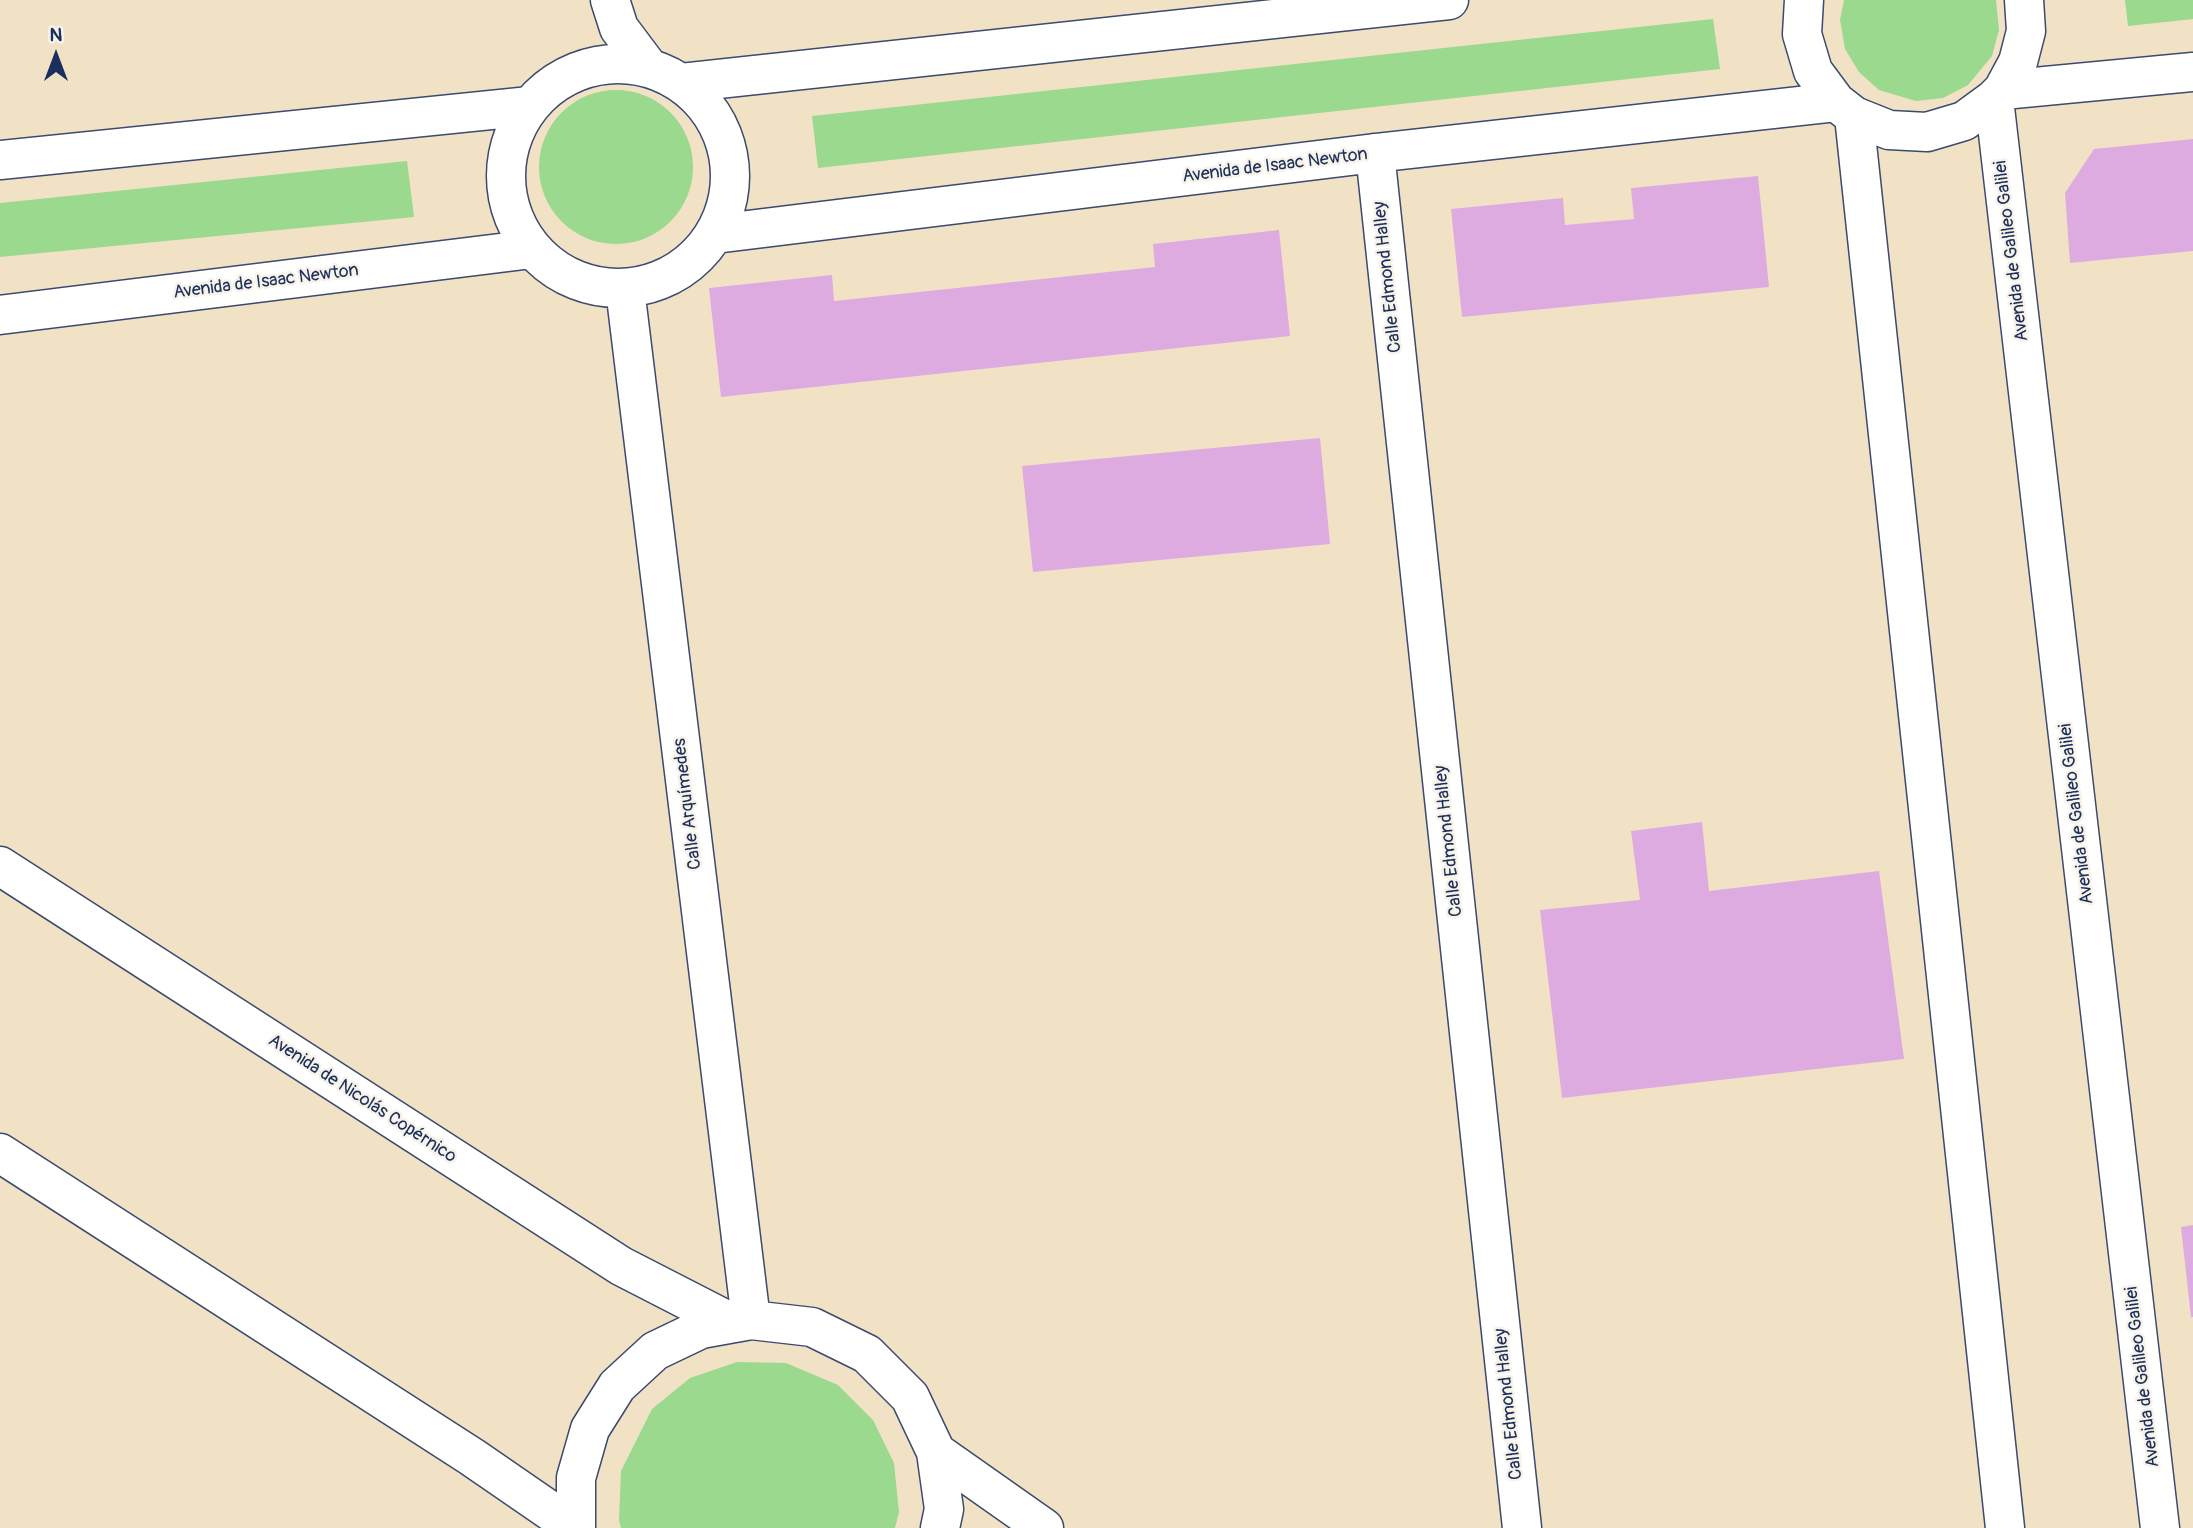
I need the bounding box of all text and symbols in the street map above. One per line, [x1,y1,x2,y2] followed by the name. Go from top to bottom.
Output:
[21,21,91,91] north arrow
[50,23,62,47] text: N
[1181,144,1369,188] street label: Avenida de Isaac Newton
[1990,159,2034,343] street label: Avenida de Galileo Galilei
[1369,200,1407,354] street label: Calle Edmond Halley
[172,260,360,304] street label: Avenida de Isaac Newton
[2055,722,2099,906] street label: Avenida de Galileo Galilei
[669,737,707,871] street label: Calle Arquímedes
[1430,764,1468,918] street label: Calle Edmond Halley
[264,1030,460,1168] street label: Avenida de Nicolás Copérnico
[2121,1285,2165,1469] street label: Avenida de Galileo Galilei
[1490,1327,1528,1481] street label: Calle Edmond Halley

